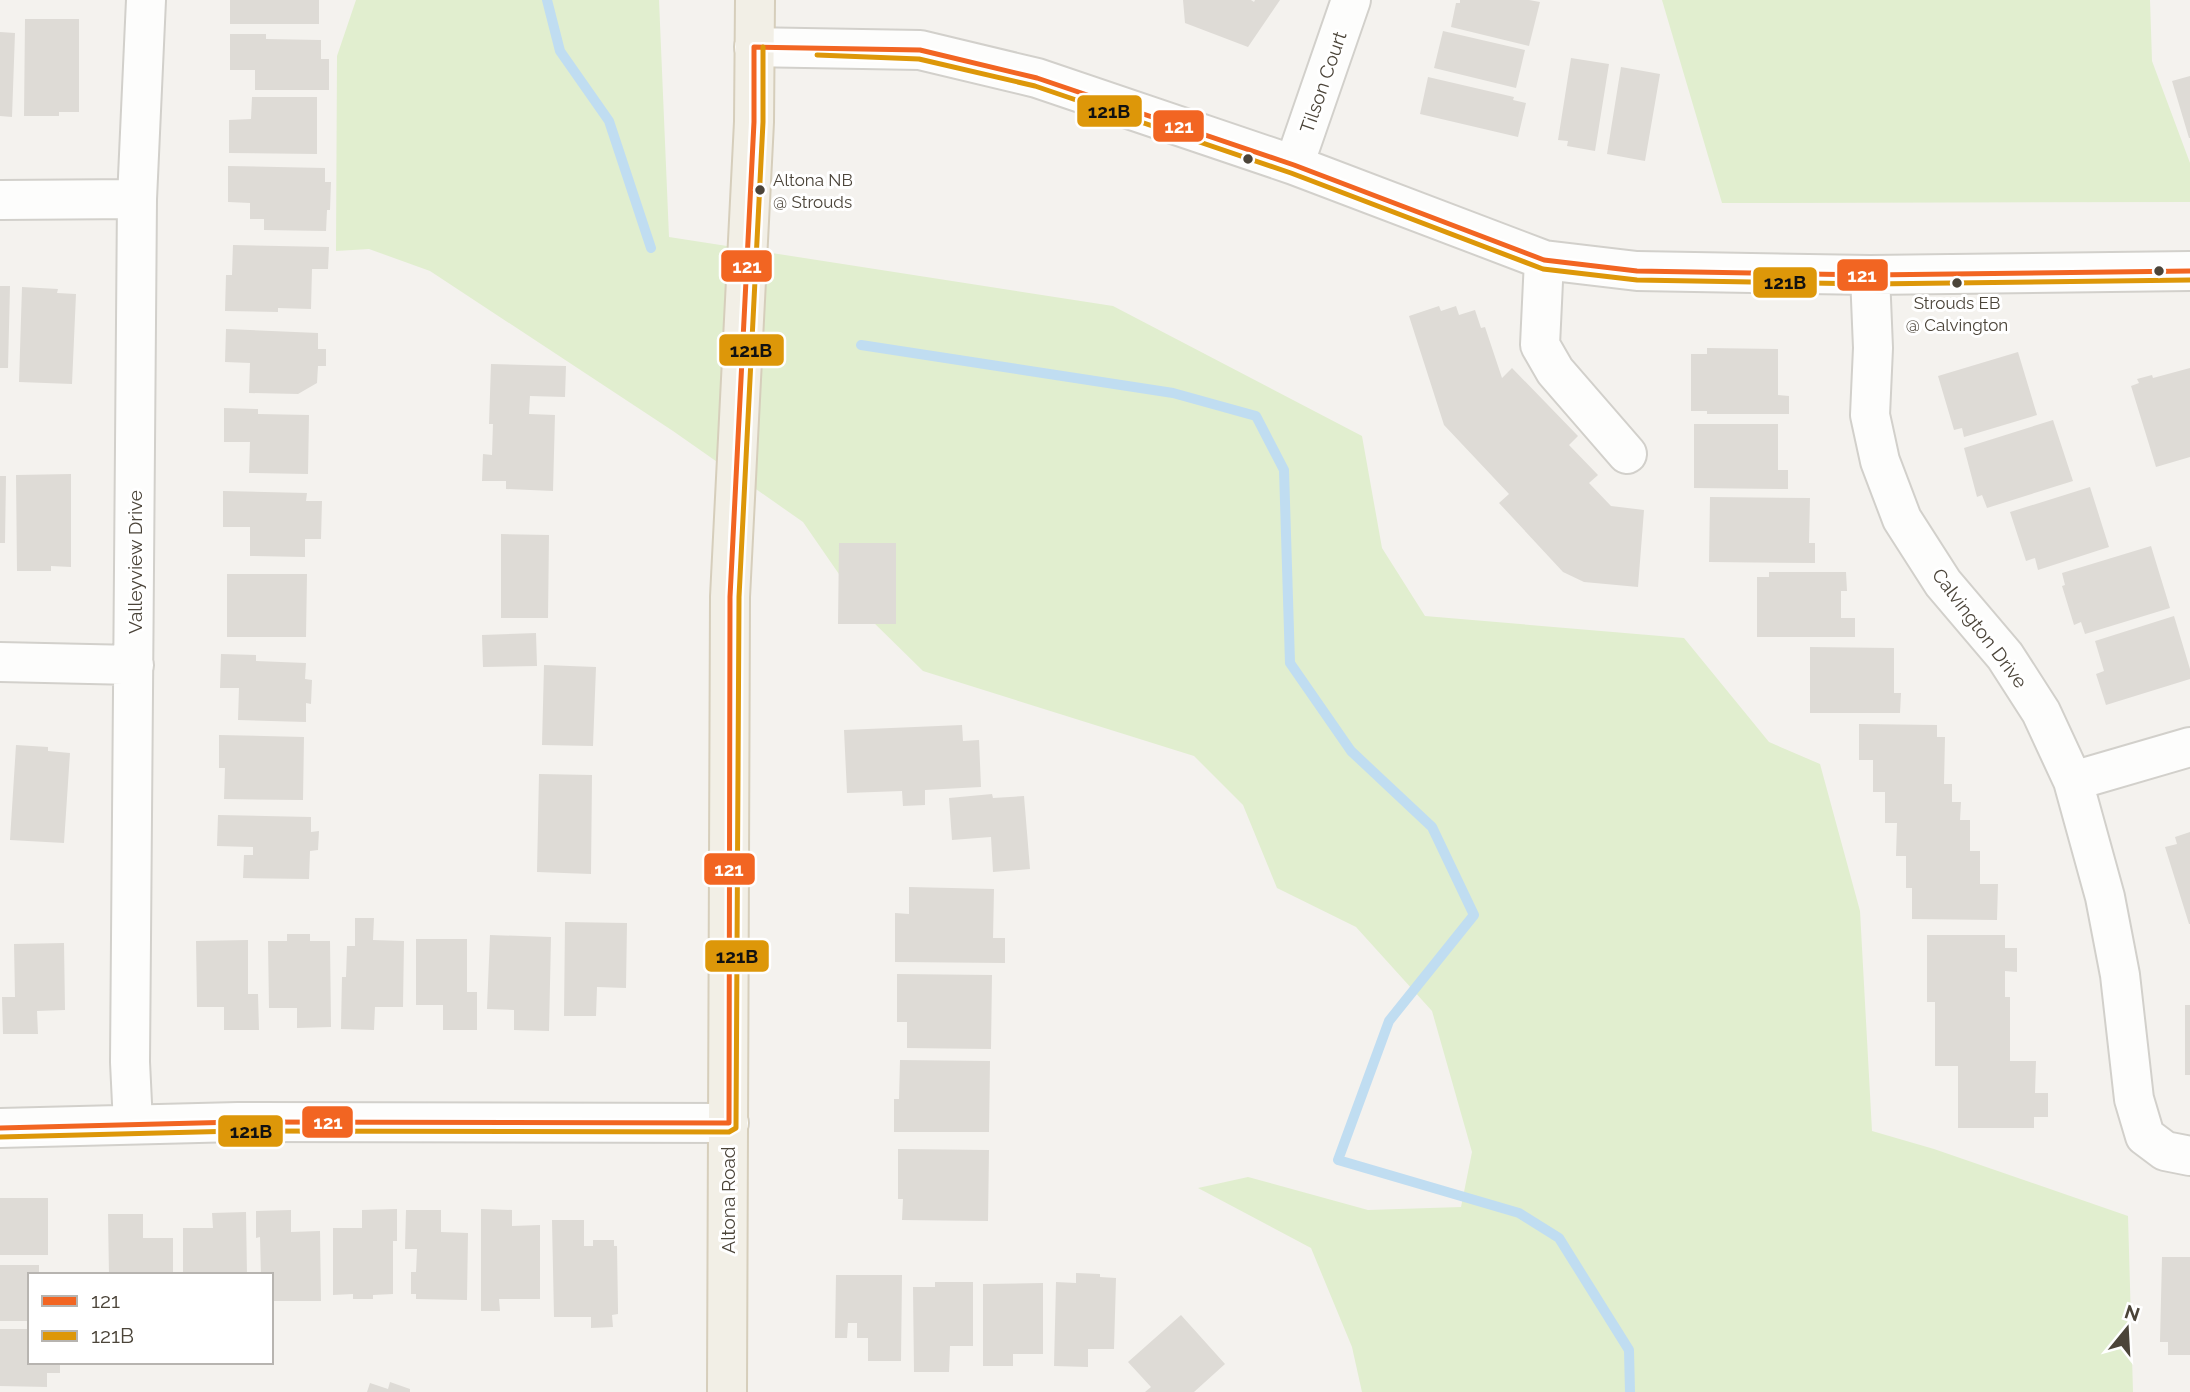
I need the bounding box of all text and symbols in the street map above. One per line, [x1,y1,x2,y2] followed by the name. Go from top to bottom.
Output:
[1295,28,1351,136] street label: Tilson Court
[1076,94,1143,128] line badge: 121B
[1088,100,1130,122] text: 121B
[1152,109,1205,143] line badge: 121
[1164,115,1194,137] text: 121
[1241,152,1255,166] unlabelled marker
[773,170,853,212] place label: Altona NB @ Strouds
[753,183,767,197] marker: Altona NB @ Strouds
[720,249,773,283] line badge: 121
[732,255,762,277] text: 121
[1836,258,1889,292] line badge: 121
[1847,264,1877,286] text: 121
[2152,264,2166,278] unlabelled marker
[1752,266,1818,299] line badge: 121B
[1764,271,1806,293] text: 121B
[1950,276,1964,290] marker: Strouds EB @ Calvington
[1906,293,2008,335] place label: Strouds EB @ Calvington
[718,333,785,367] line badge: 121B
[730,339,772,361] text: 121B
[124,490,146,634] street label: Valleyview Drive
[1928,564,2032,692] street label: Calvington Drive
[703,852,756,886] line badge: 121
[714,858,744,880] text: 121
[704,939,770,973] line badge: 121B
[716,945,758,967] text: 121B
[301,1105,354,1139] line badge: 121
[313,1111,343,1133] text: 121
[217,1114,284,1148] line badge: 121B
[230,1120,272,1142] text: 121B
[717,1146,739,1254] street label: Altona Road
[28,1273,273,1364] legend
[91,1288,120,1313] text: 121
[2092,1294,2162,1364] north arrow
[2122,1300,2143,1326] text: N
[91,1323,134,1348] text: 121B

